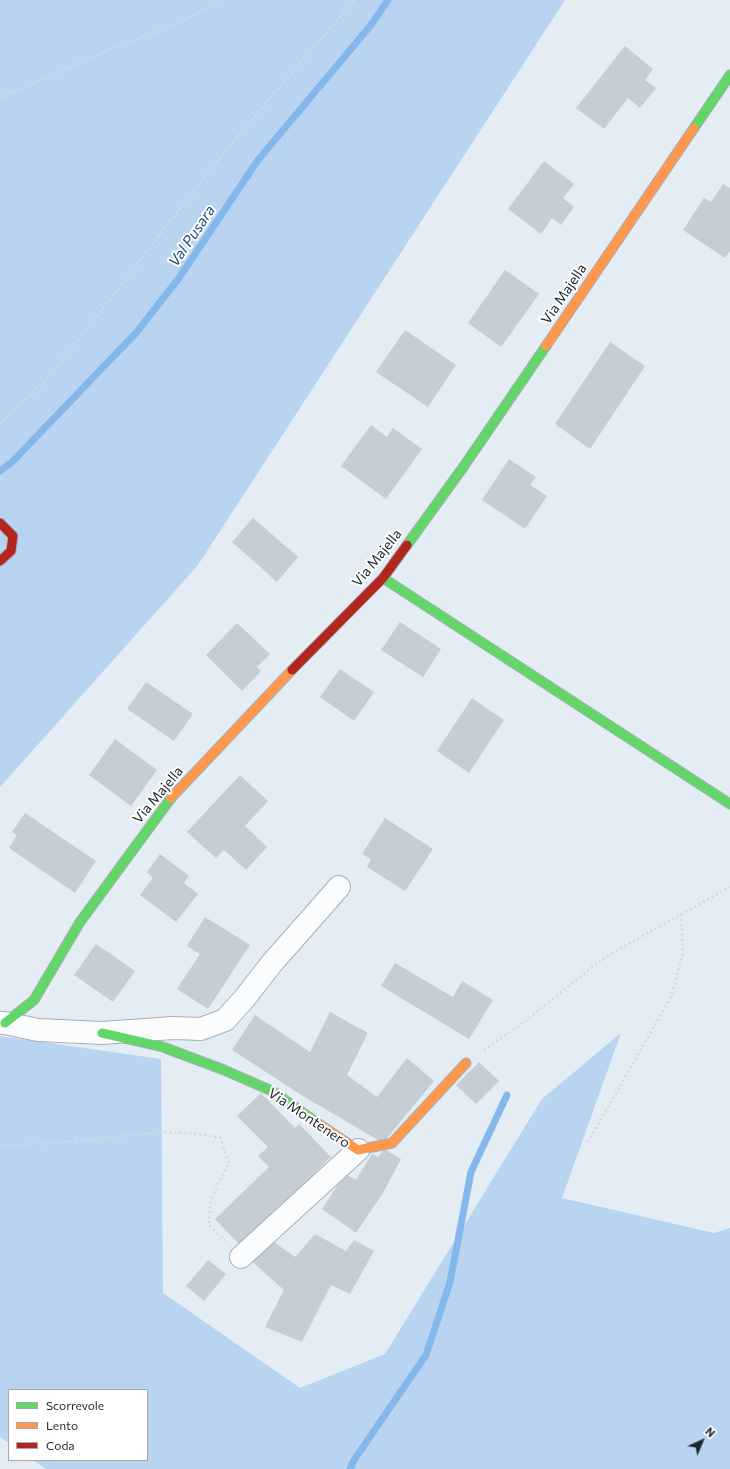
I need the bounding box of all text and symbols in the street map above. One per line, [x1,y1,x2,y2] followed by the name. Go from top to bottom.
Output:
[165,202,219,270] water label: Val Pusara
[538,261,590,327] street label: Via Majella
[349,526,405,590] street label: Via Majella
[129,763,187,827] street label: Via Majella
[265,1084,353,1152] street label: Via Montenero
[8,1389,148,1461] legend
[46,1398,104,1412] text: Scorrevole
[46,1418,78,1432] text: Lento
[682,1421,722,1461] north arrow
[703,1424,718,1440] text: N
[46,1438,75,1452] text: Coda

